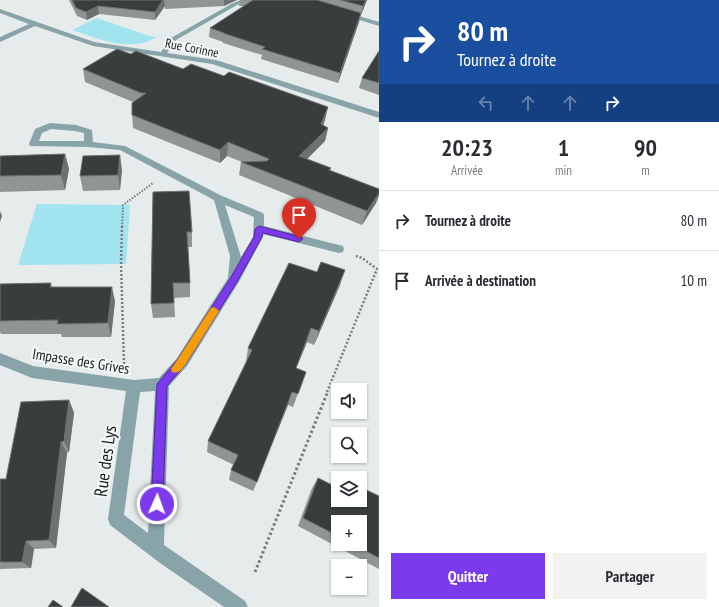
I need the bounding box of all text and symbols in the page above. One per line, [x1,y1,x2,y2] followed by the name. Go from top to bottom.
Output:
[457,12,508,49] text: 80 m
[391,16,443,68] icon: right
[164,34,220,62] street label: Rue Corinne
[457,48,556,71] text: Tournez à droite
[475,92,497,114] icon: left
[517,92,539,114] icon: ahead
[559,92,581,114] icon: ahead
[601,92,623,114] icon: right
[441,132,493,163] text: 20:23
[558,132,569,163] text: 1
[634,132,657,163] text: 90
[451,162,483,179] text: Arrivée
[555,162,572,179] text: min
[641,162,650,179] text: m
[282,198,316,239] pin
[288,204,310,226] icon: arrive
[391,210,413,232] icon: right
[425,211,511,230] text: Tournez à droite
[681,211,707,230] text: 80 m
[391,270,413,292] icon: arrive
[425,271,536,290] text: Arrivée à destination
[681,271,707,290] text: 10 m
[31,344,131,378] street label: Impasse des Grives
[331,383,367,595] map controls
[331,383,367,419] button: sound
[89,424,121,498] street label: Rue des Lys
[331,427,367,463] button: search
[331,471,367,507] button: layers
[136,483,178,525] position arrow
[331,515,367,551] button: +
[391,553,545,599] button: Quitter
[553,553,707,599] button: Partager
[331,559,367,595] button: −

